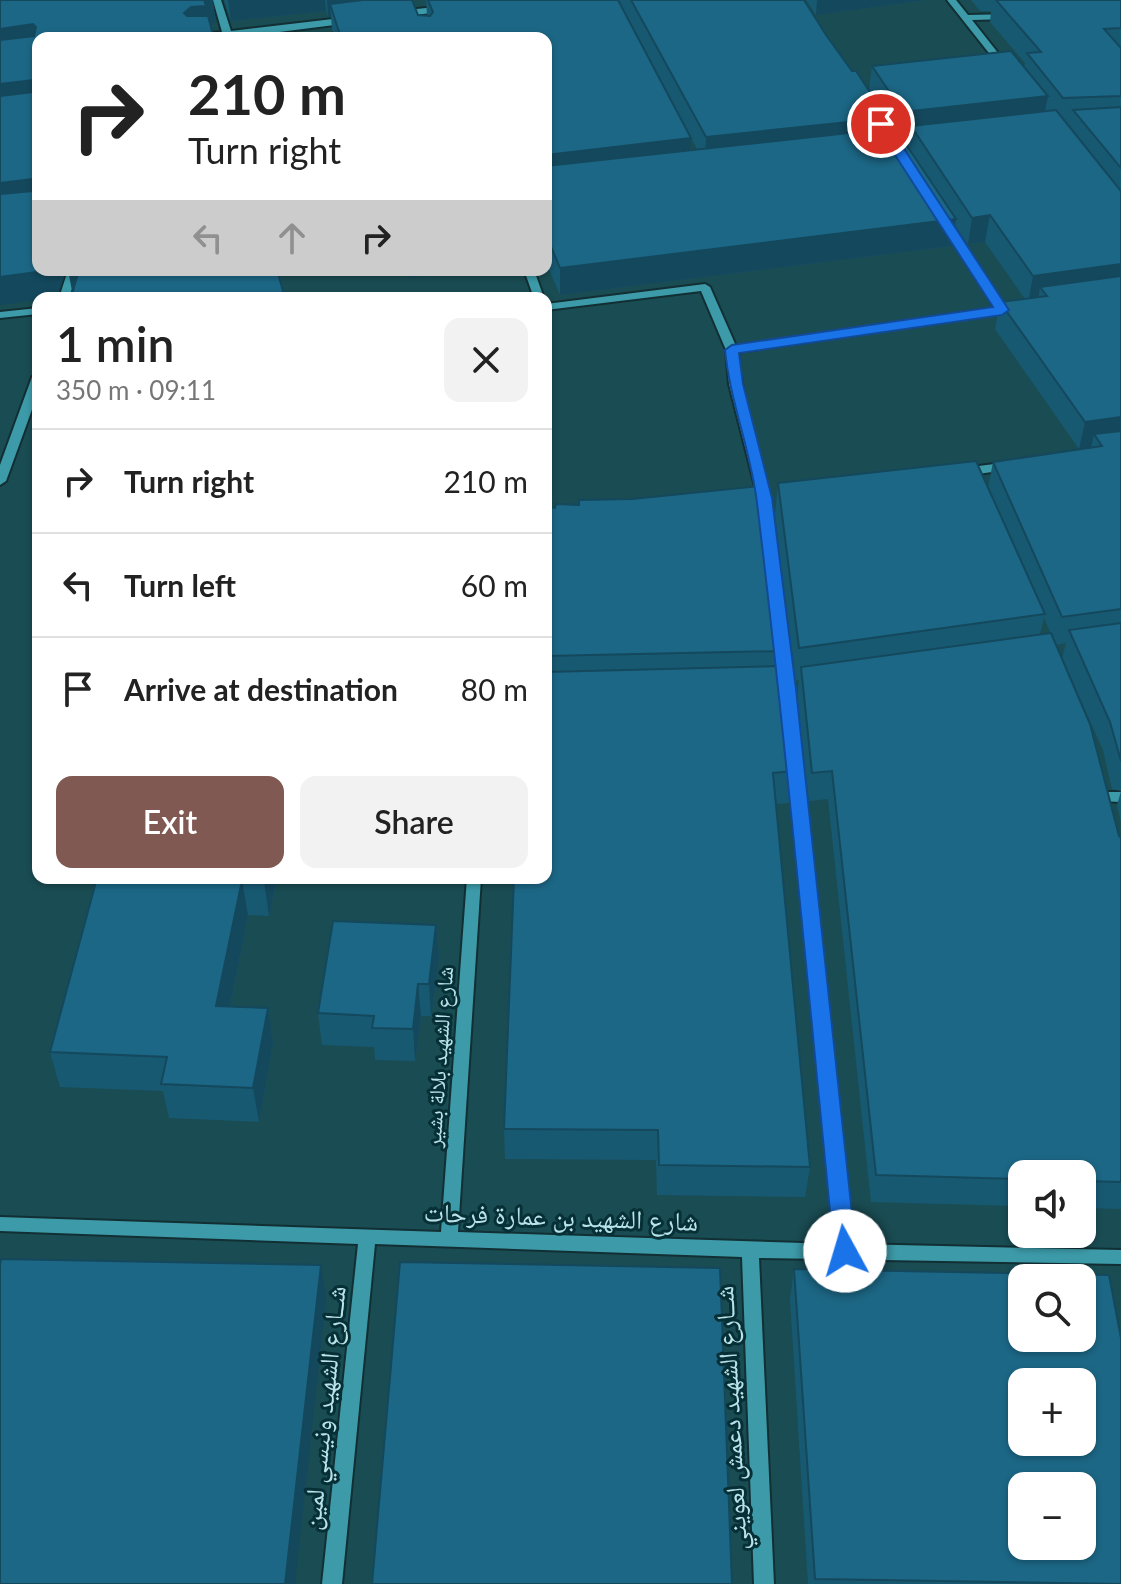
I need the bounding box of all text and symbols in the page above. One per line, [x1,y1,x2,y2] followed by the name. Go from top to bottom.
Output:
[188,60,346,127] text: 210 m
[56,64,160,168] icon: right
[847,90,915,158] pin
[859,102,903,146] icon: arrive
[188,128,341,172] text: Turn right
[186,216,230,260] icon: left
[270,216,314,260] icon: ahead
[354,216,398,260] icon: right
[56,315,174,372] text: 1 min
[444,318,528,402] button: close
[56,374,216,406] text: 350 m · 09:11
[56,459,100,503] icon: right
[124,463,254,499] text: Turn right
[443,463,528,499] text: 210 m
[56,563,100,607] icon: left
[124,567,236,603] text: Turn left
[461,567,528,603] text: 60 m
[56,667,100,711] icon: arrive
[124,671,398,707] text: Arrive at destination
[461,671,528,707] text: 80 m
[56,776,284,868] button: Exit
[300,776,528,868] button: Share
[419,966,459,1149] street label: شارع الشهيد بلالة بشير
[1008,1160,1096,1560] map controls
[1008,1160,1096,1248] button: sound
[423,1195,699,1238] street label: شارع الشهيد بن عمارة فرحات
[803,1209,887,1293] position arrow
[1008,1264,1096,1352] button: search
[294,1284,357,1532] street label: شــارع الشهيد ونيسي لمين
[707,1285,759,1551] street label: شــارع الشهيد دعمش لعويني
[1008,1368,1096,1456] button: +
[1008,1472,1096,1560] button: −

